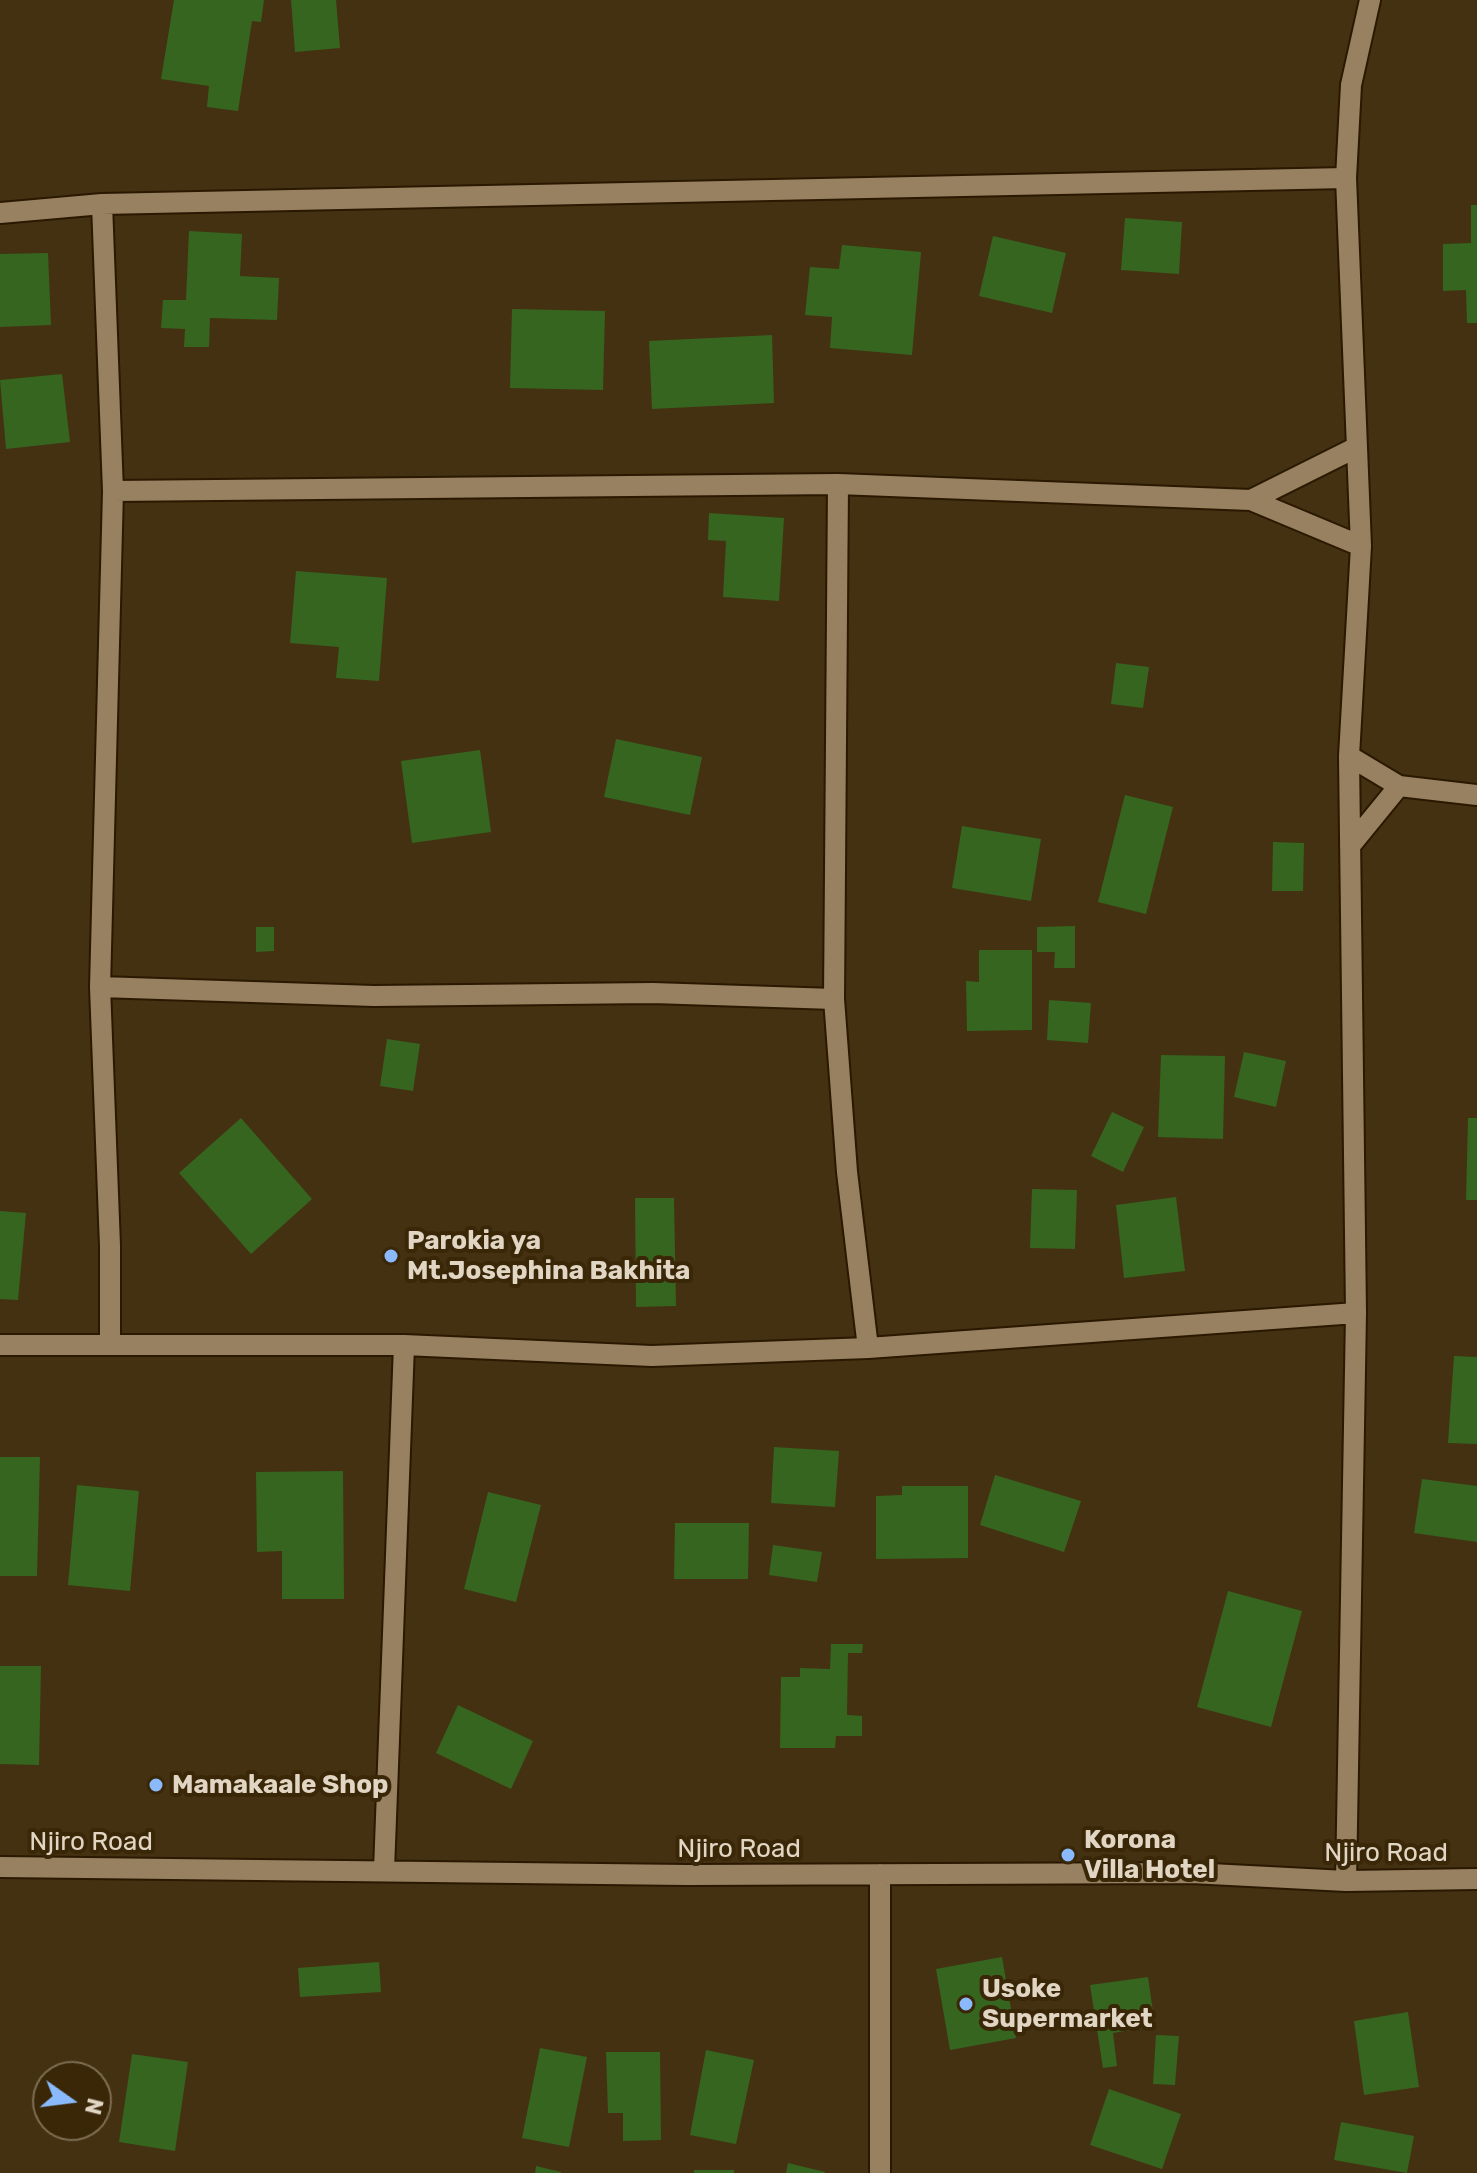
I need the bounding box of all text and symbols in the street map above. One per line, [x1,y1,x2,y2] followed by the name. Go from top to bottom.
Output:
[407,1225,690,1286] place label: Parokia ya Mt.Josephina Bakhita
[382,1247,400,1265] marker: Parokia ya Mt.Josephina Bakhita
[172,1769,388,1801] place label: Mamakaale Shop
[147,1776,165,1794] marker: Mamakaale Shop
[1084,1824,1215,1886] place label: Korona Villa Hotel
[29,1826,153,1858] street label: Njiro Road
[677,1833,801,1865] street label: Njiro Road
[1324,1837,1448,1869] street label: Njiro Road
[1059,1846,1077,1864] marker: Korona Villa Hotel
[982,1973,1153,2034] place label: Usoke Supermarket
[957,1995,975,2013] marker: Usoke Supermarket
[32,2061,112,2141] north arrow
[79,2095,109,2117] text: N

